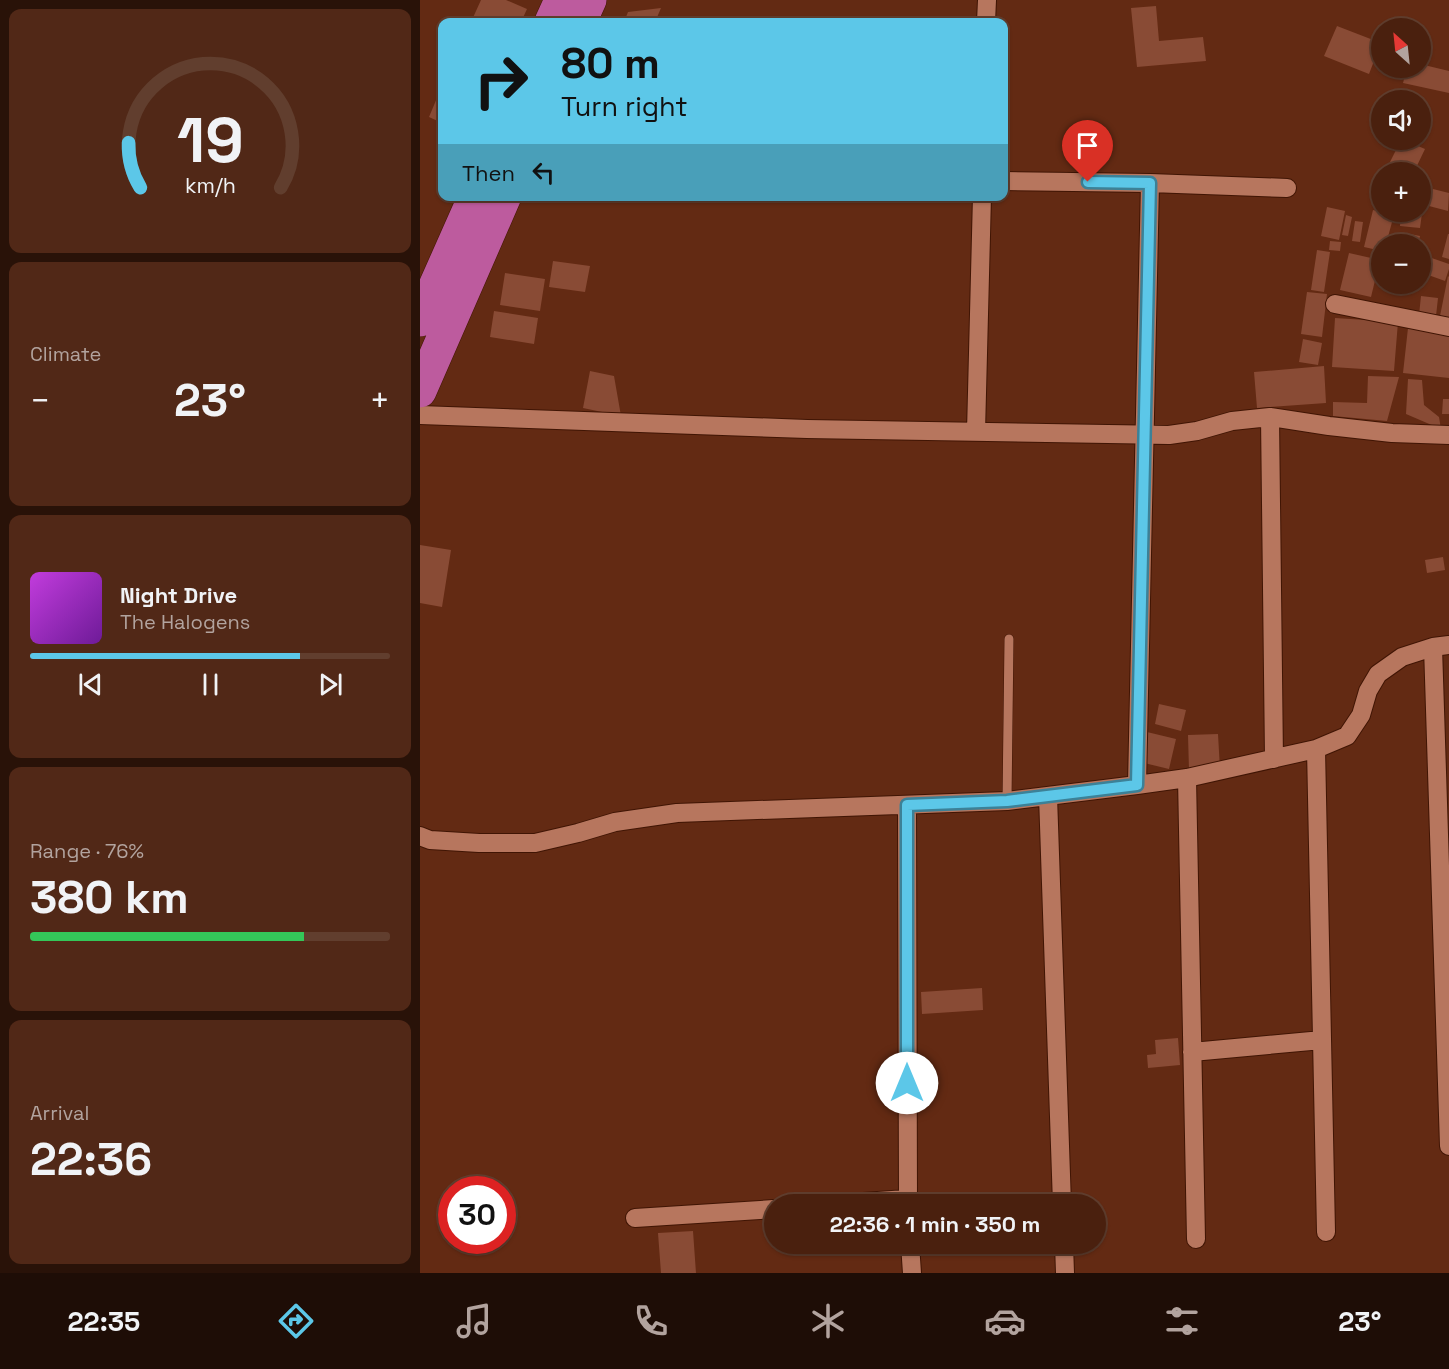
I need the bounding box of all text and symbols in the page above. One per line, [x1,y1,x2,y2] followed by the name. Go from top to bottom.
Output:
[1371,18,1431,78] north arrow
[1371,18,1431,294] map controls
[561,37,660,90] text: 80 m
[462,42,540,120] icon: right
[561,89,688,124] text: Turn right
[1371,90,1431,150] button: sound
[177,101,243,180] text: 19
[1062,120,1113,182] pin
[1071,129,1104,162] icon: arrive
[527,156,560,189] icon: left
[462,159,515,187] text: Then
[1371,162,1431,222] button: +
[184,172,236,199] text: km/h
[1371,234,1431,294] button: −
[30,341,101,367] text: Climate
[174,372,246,429] text: 23°
[30,380,50,422] text: −
[370,380,390,422] text: +
[120,581,237,609] text: Night Drive
[120,609,250,635] text: The Halogens
[74,668,107,701] icon: previous
[194,668,227,701] icon: pause
[314,668,347,701] icon: next
[30,838,144,864] text: Range · 76%
[30,869,189,926] text: 380 km
[875,1051,939,1115] position arrow
[30,1100,89,1126] text: Arrival
[30,1131,152,1188] text: 22:36
[438,1176,516,1254] speed limit sign: 30
[830,1210,1040,1238] text: 22:36 · 1 min · 350 m
[275,1300,317,1342] icon: directions
[453,1300,495,1342] icon: music
[630,1300,672,1342] icon: phone
[807,1300,849,1342] icon: climate
[984,1300,1026,1342] icon: car
[1161,1300,1203,1342] icon: filters
[68,1304,140,1339] text: 22:35
[1338,1304,1381,1339] text: 23°

